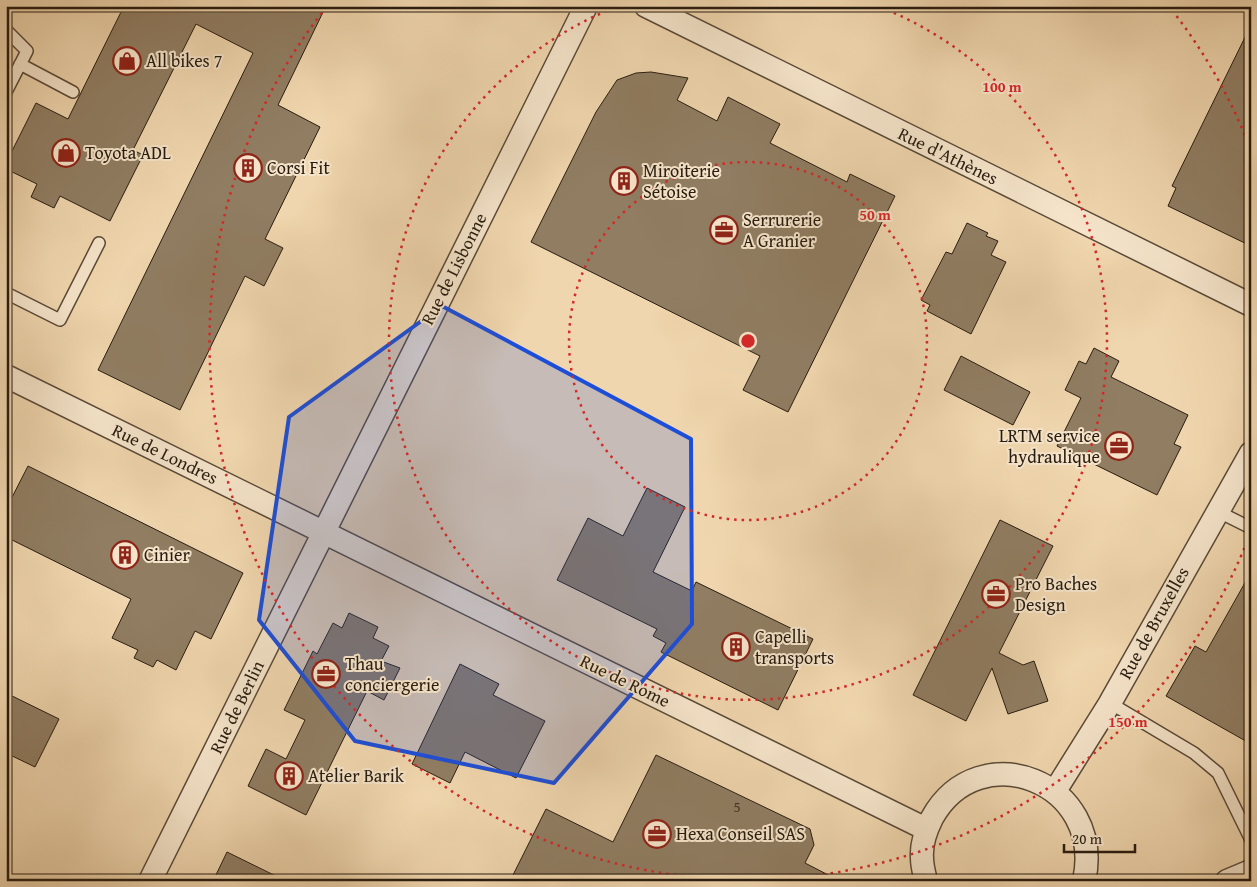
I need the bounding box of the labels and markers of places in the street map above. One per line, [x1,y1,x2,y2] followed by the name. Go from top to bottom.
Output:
[112,46,142,76] shop icon: All bikes 7
[146,47,222,74] place label: All bikes 7
[51,138,81,168] shop icon: Toyota ADL
[85,139,171,166] place label: Toyota ADL
[233,153,263,183] building icon: Corsi Fit
[267,154,330,181] place label: Corsi Fit
[643,157,720,205] place label: Miroiterie Sétoise
[609,166,639,196] building icon: Miroiterie Sétoise
[743,206,821,254] place label: Serrurerie A Granier
[709,215,739,245] office icon: Serrurerie A Granier
[739,332,757,350] centre of rings
[999,422,1100,470] place label: LRTM service hydraulique
[1104,431,1134,461] office icon: LRTM service hydraulique
[110,540,140,570] building icon: Cinier
[144,541,190,568] place label: Cinier
[1015,570,1097,618] place label: Pro Baches Design
[981,579,1011,609] office icon: Pro Baches Design
[755,623,834,671] place label: Capelli transports
[721,632,751,662] building icon: Capelli transports
[345,650,440,698] place label: Thau conciergerie
[311,659,341,689] office icon: Thau conciergerie
[274,761,304,791] building icon: Atelier Barik
[308,762,405,789] place label: Atelier Barik
[642,819,672,849] office icon: Hexa Conseil SAS
[676,820,805,847] place label: Hexa Conseil SAS

